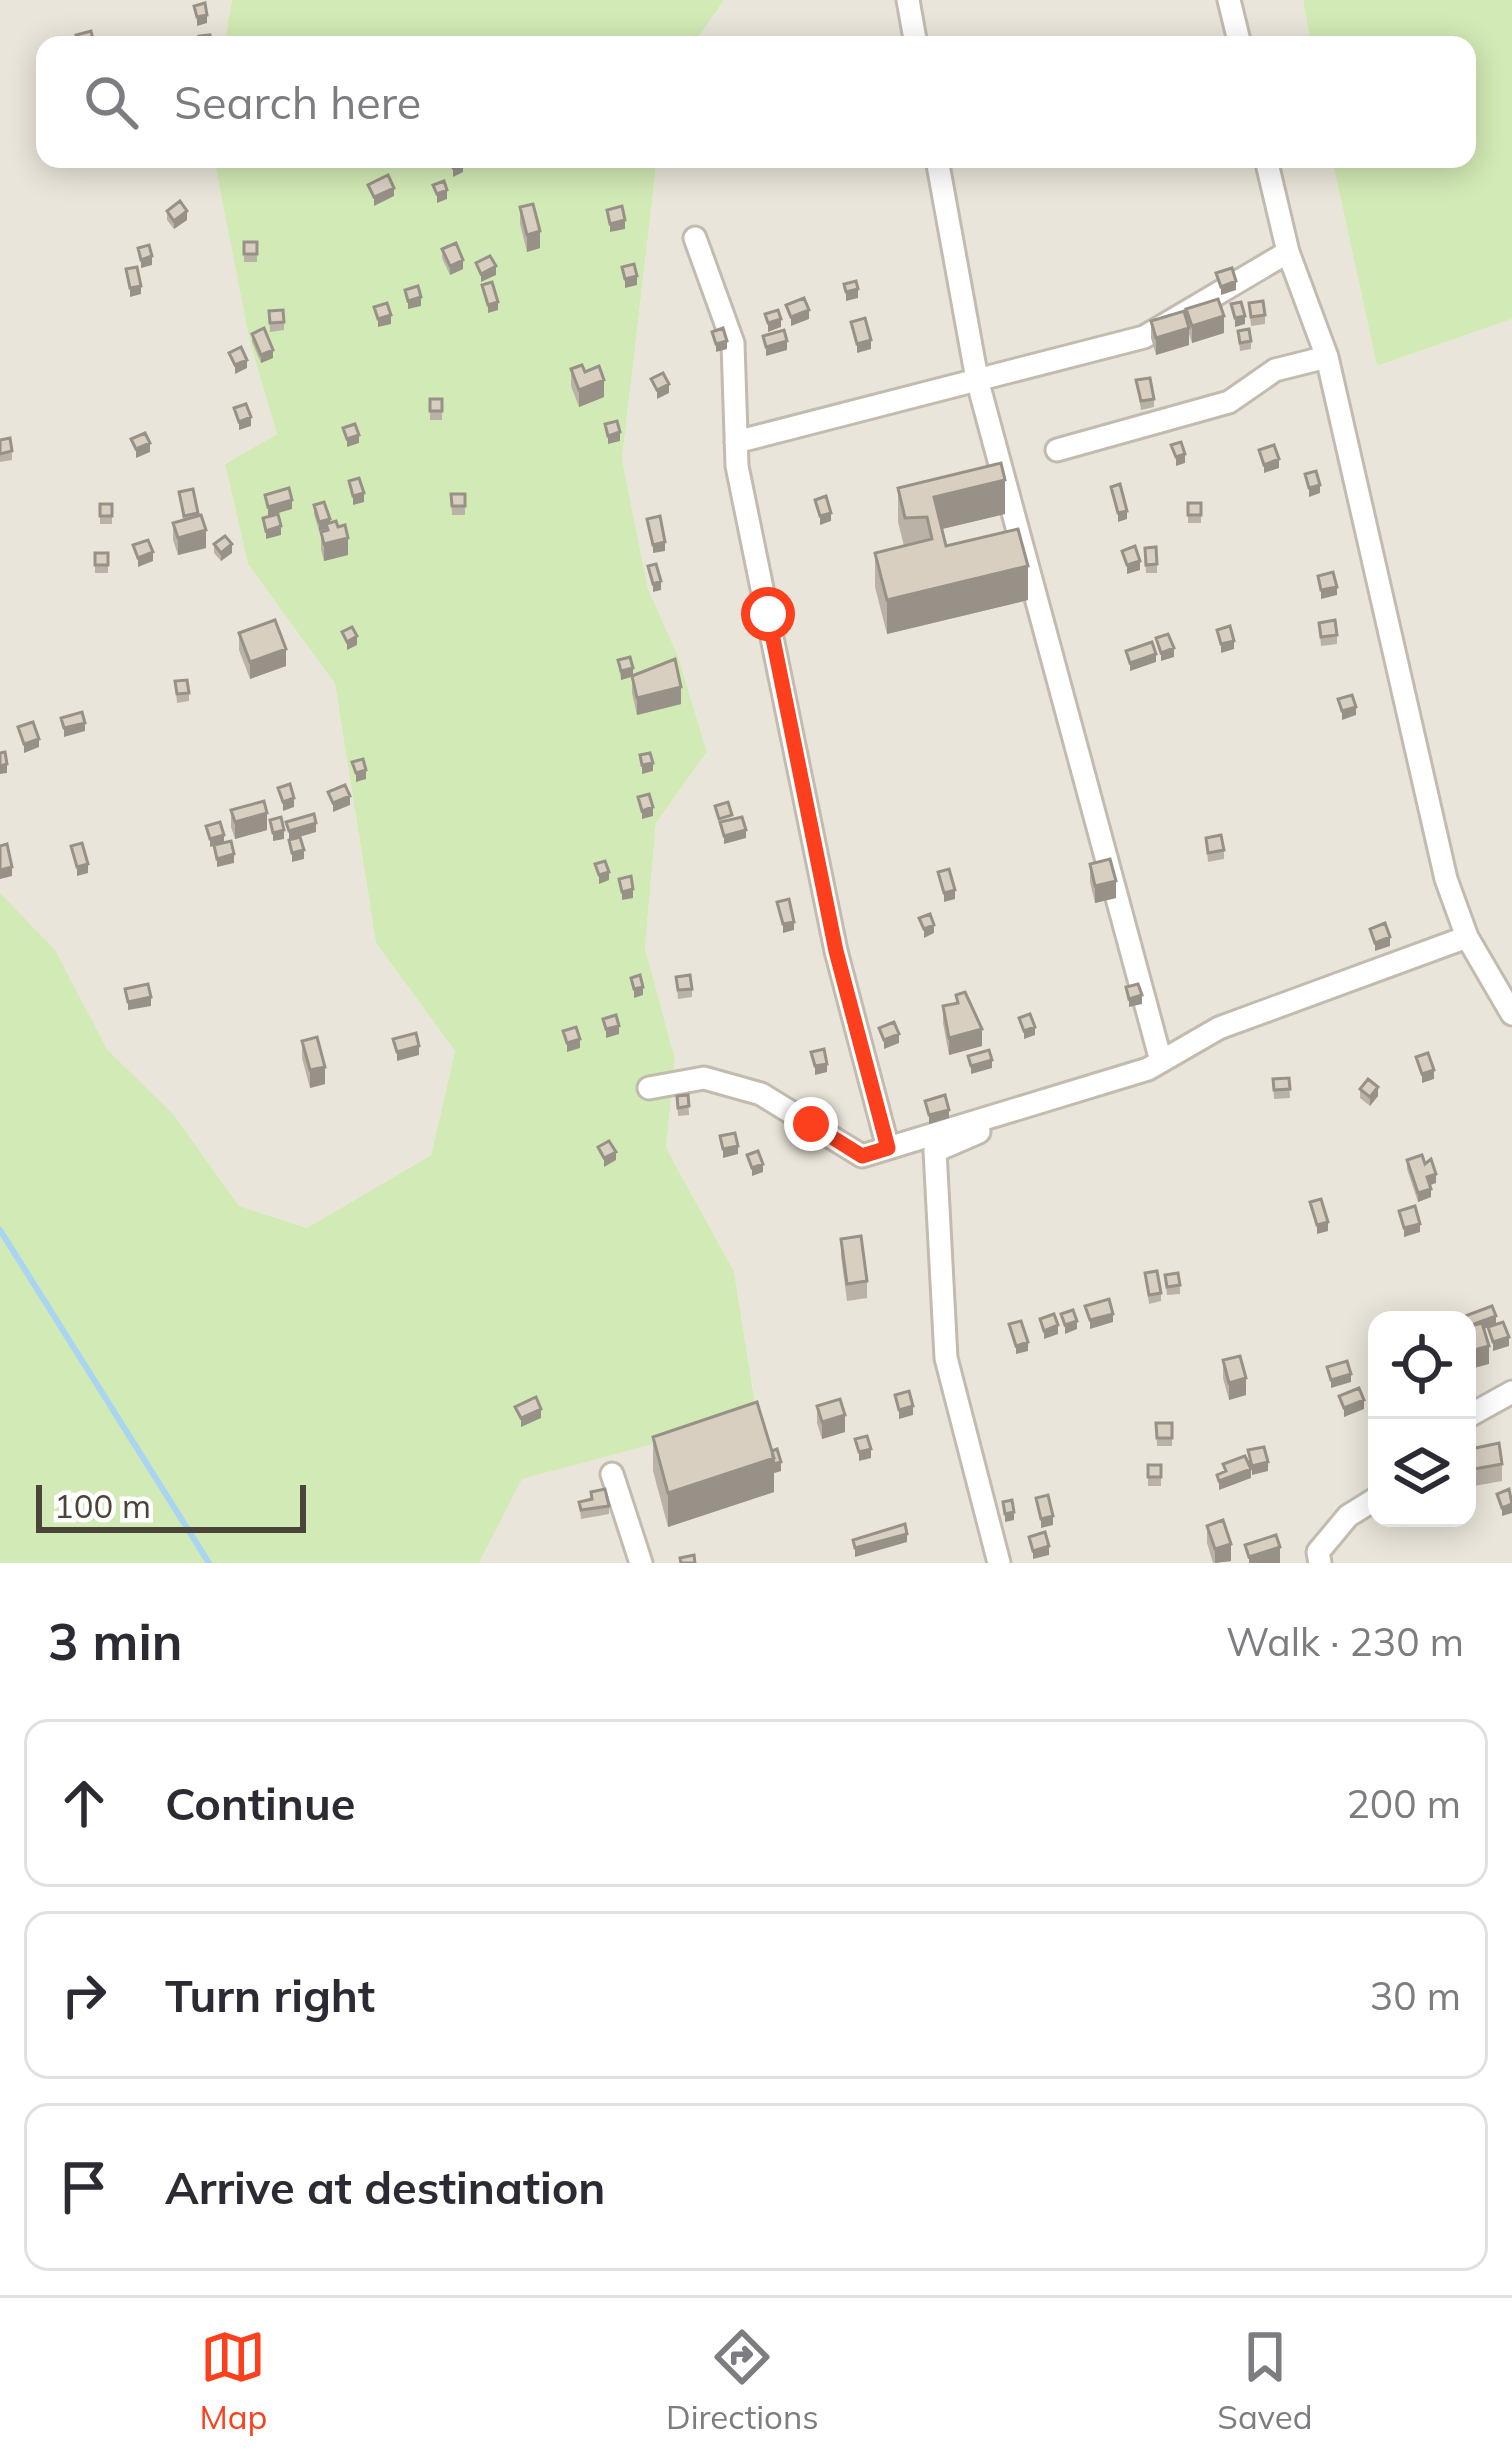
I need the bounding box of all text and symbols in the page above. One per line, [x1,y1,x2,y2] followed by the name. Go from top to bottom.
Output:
[36,36,1476,168] search box
[78,69,144,135] icon: search
[174,74,421,130] text: Search here
[741,587,795,641] route start
[784,1097,838,1151] route end
[1368,1311,1476,1527] map controls
[1368,1311,1476,1419] button: locate
[1368,1419,1476,1527] button: layers
[36,1479,306,1532] scale bar
[54,1485,151,1526] text: 100 m
[48,1609,183,1673] text: 3 min
[1226,1617,1464,1666] text: Walk · 230 m
[51,1770,117,1836] icon: ahead
[165,1775,355,1831] text: Continue
[1346,1779,1461,1828] text: 200 m
[51,1962,117,2028] icon: right
[165,1967,375,2023] text: Turn right
[1370,1971,1461,2020] text: 30 m
[51,2154,117,2220] icon: arrive
[165,2159,605,2215] text: Arrive at destination
[199,2324,267,2437] tab: Map
[666,2324,819,2437] tab: Directions
[1217,2324,1313,2437] tab: Saved

